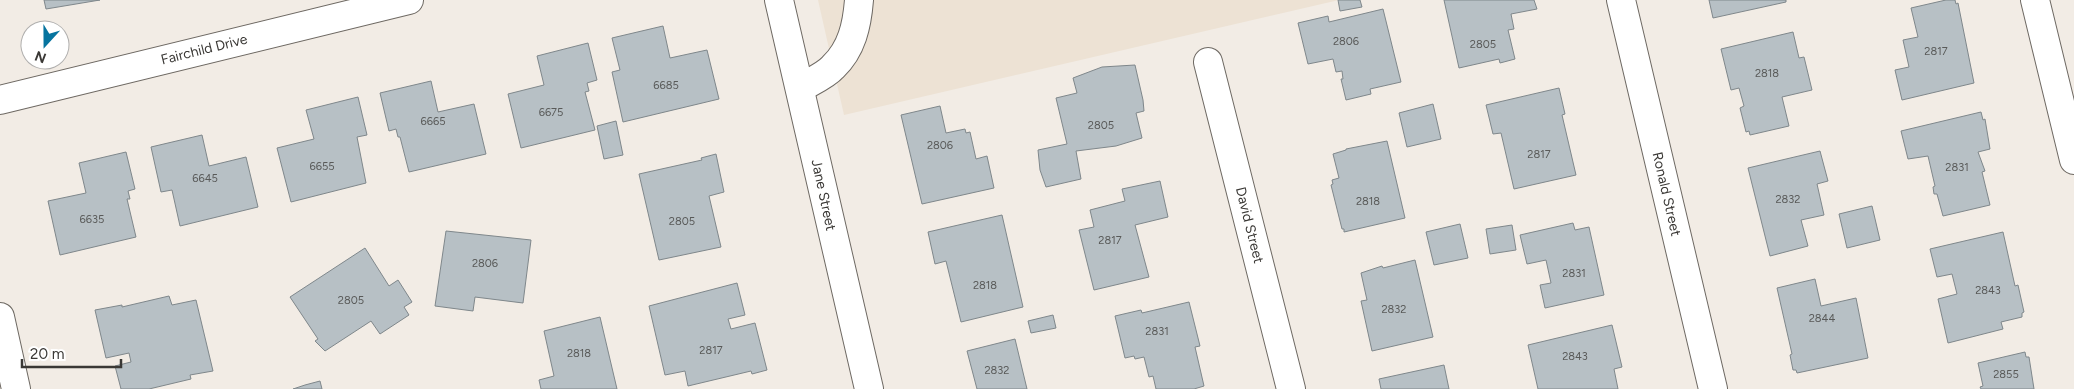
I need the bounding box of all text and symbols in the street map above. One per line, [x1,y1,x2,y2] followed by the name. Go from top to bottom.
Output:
[20,20,70,70] north arrow
[159,30,249,68] street label: Fairchild Drive
[1333,35,1359,48] house number: 2806
[1470,38,1496,51] house number: 2805
[1924,45,1948,58] house number: 2817
[32,47,49,67] text: N
[1755,67,1779,80] house number: 2818
[653,79,679,92] house number: 6685
[539,106,563,119] house number: 6675
[420,115,446,128] house number: 6665
[1088,119,1114,132] house number: 2805
[927,139,953,152] house number: 2806
[1527,148,1551,161] house number: 2817
[1649,150,1684,238] street label: Ronald Street
[808,158,839,232] street label: Jane Street
[309,160,335,173] house number: 6655
[1945,161,1969,174] house number: 2831
[192,172,218,185] house number: 6645
[1232,185,1267,265] street label: David Street
[1775,193,1801,206] house number: 2832
[1356,195,1380,208] house number: 2818
[80,213,104,226] house number: 6635
[669,215,695,228] house number: 2805
[1098,234,1122,247] house number: 2817
[472,257,498,270] house number: 2806
[1562,267,1586,280] house number: 2831
[973,279,997,292] house number: 2818
[1975,284,2001,297] house number: 2843
[338,294,364,307] house number: 2805
[1381,303,1407,316] house number: 2832
[1809,312,1835,325] house number: 2844
[1145,325,1169,338] house number: 2831
[22,336,121,368] scale bar
[699,344,723,357] house number: 2817
[30,345,64,363] text: 20 m
[567,347,591,360] house number: 2818
[1562,350,1588,363] house number: 2843
[984,364,1010,377] house number: 2832
[1993,368,2019,381] house number: 2855

